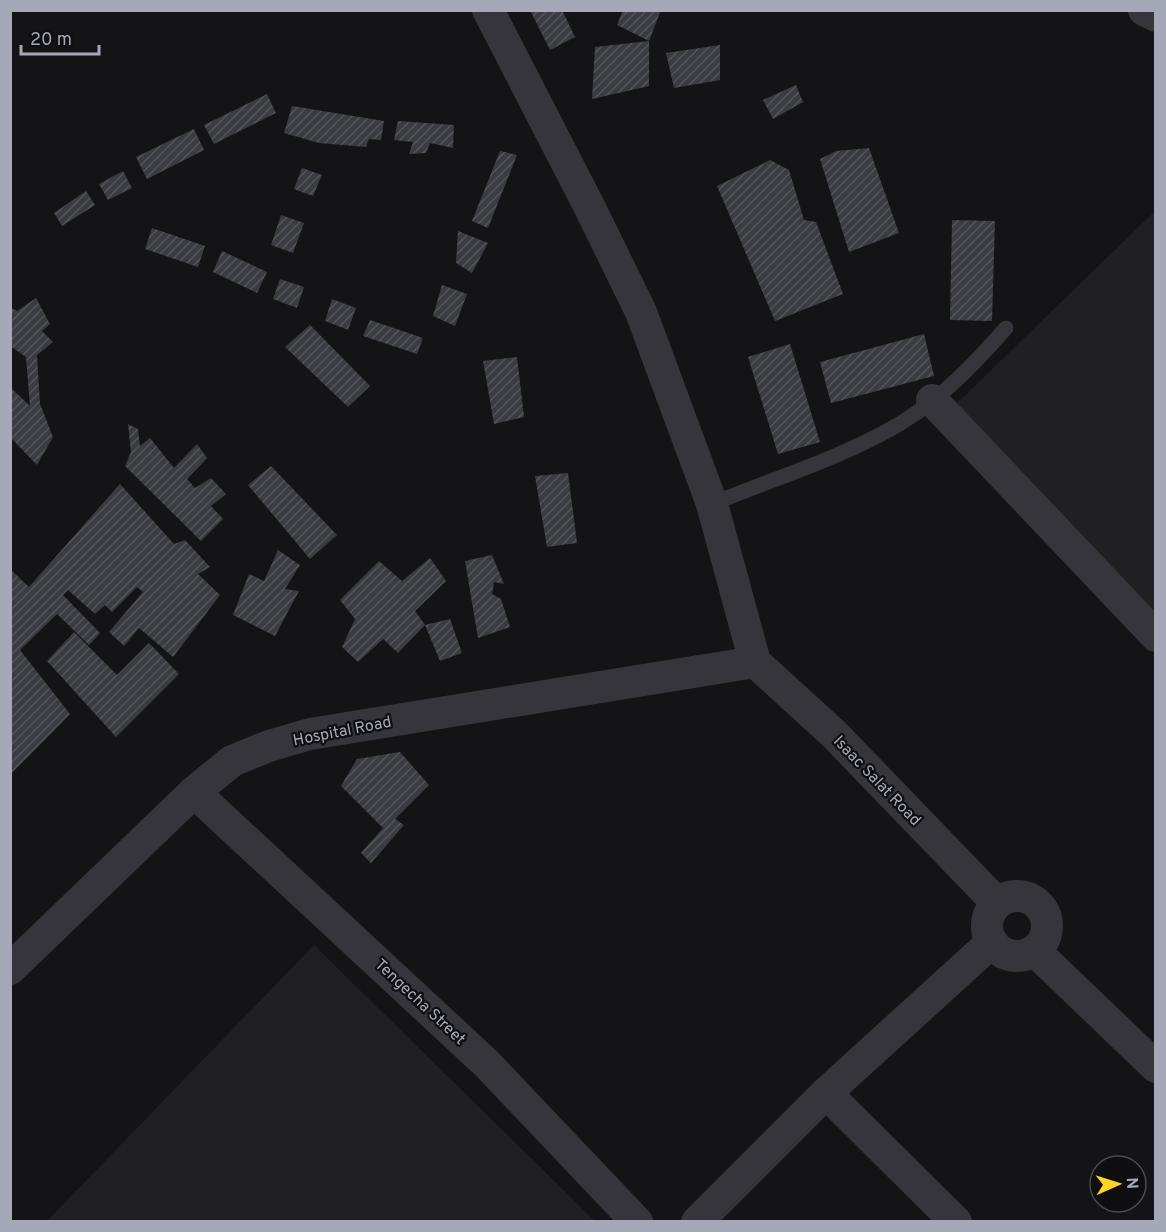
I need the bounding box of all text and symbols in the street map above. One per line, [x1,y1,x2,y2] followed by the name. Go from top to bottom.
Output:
[21,18,99,56] scale bar
[30,29,72,52] text: 20 m
[291,713,393,751] street label: Hospital Road
[828,732,925,831] street label: Isaac Salat Road
[370,955,469,1050] street label: Tengecha Street
[1088,1154,1148,1214] north arrow
[1121,1177,1141,1190] text: N

